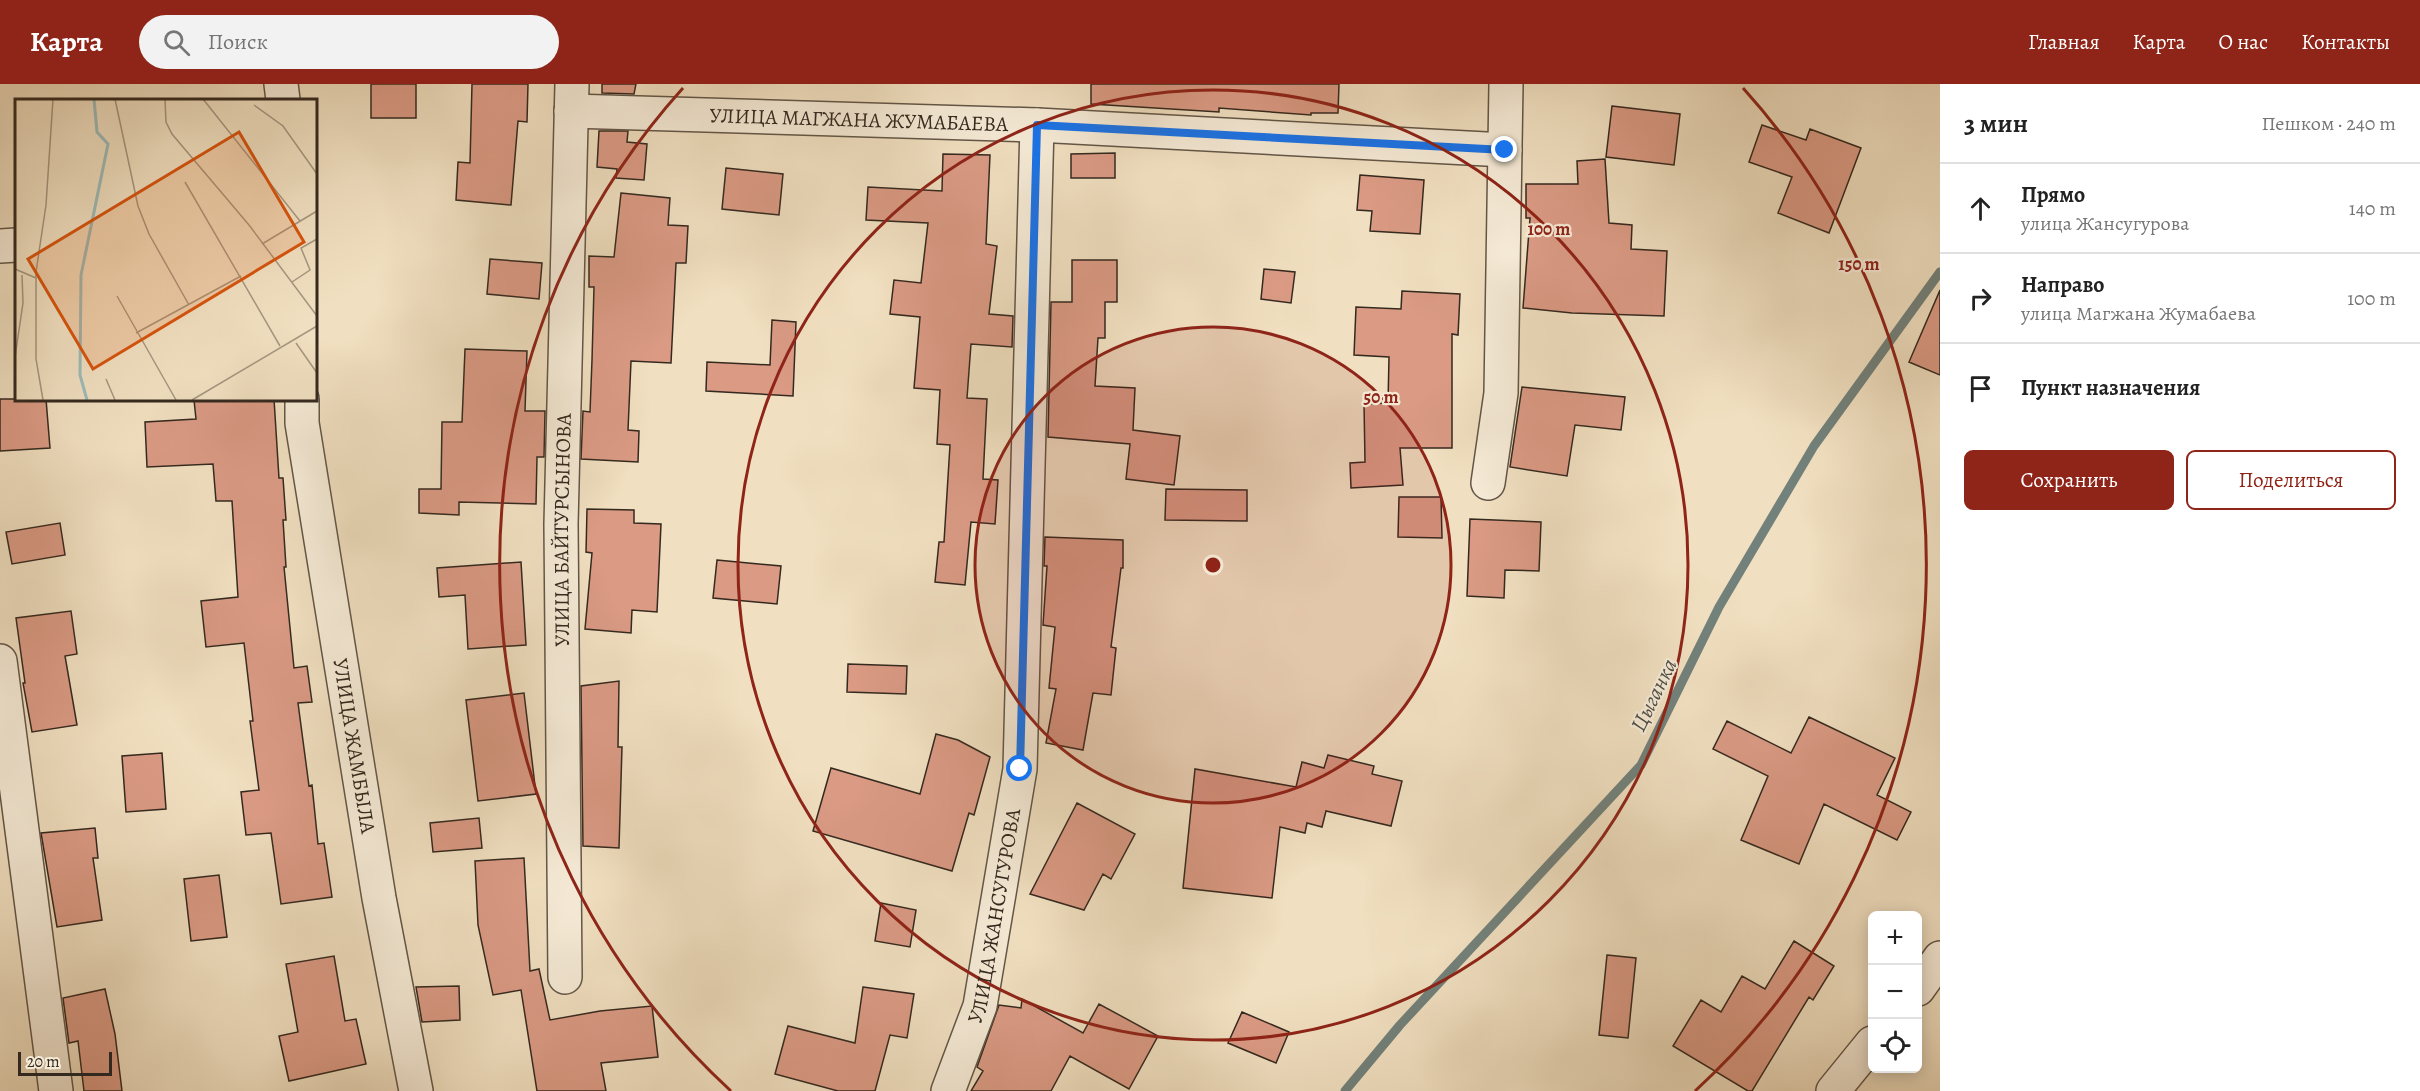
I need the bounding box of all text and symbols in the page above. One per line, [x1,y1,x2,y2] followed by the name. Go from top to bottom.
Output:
[139,15,559,69] search box
[30,23,103,61] text: Карта
[160,26,193,59] icon: search
[208,27,268,57] text: Поиск
[2028,28,2100,56] text: Главная
[2133,28,2185,56] text: Карта
[2218,28,2268,56] text: О нас
[2301,28,2390,56] text: Контакты
[15,99,316,400] inset map
[709,101,1009,138] street label: УЛИЦА МАГЖАНА ЖУМАБАЕВА
[1964,106,2028,141] text: 3 мин
[2262,110,2396,137] text: Пешком · 240 m
[1491,136,1517,162] route end
[2021,180,2085,210] text: Прямо
[1964,192,1997,225] icon: ahead
[2349,195,2396,222] text: 140 m
[2021,210,2189,237] text: улица Жансугурова
[1528,217,1570,241] text: 100 m
[1838,252,1880,276] text: 150 m
[2021,270,2104,300] text: Направо
[1964,282,1997,315] icon: right
[2347,285,2396,312] text: 100 m
[2021,300,2256,327] text: улица Магжана Жумабаева
[1964,372,1997,405] icon: arrive
[2021,373,2200,403] text: Пункт назначения
[1364,385,1398,409] text: 50 m
[547,412,578,647] street label: УЛИЦА БАЙТУРСЫНОВА
[1964,450,2174,510] button: Сохранить
[2186,450,2396,510] button: Поделиться
[1203,555,1223,575] centre of rings
[1624,654,1684,736] water label: Цыганка
[326,656,382,836] street label: УЛИЦА ЖАМБЫЛА
[1006,755,1032,781] route start
[961,806,1027,1028] street label: УЛИЦА ЖАНСУГУРОВА
[1868,911,1922,1073] map controls
[1868,911,1922,965] button: +
[1868,965,1922,1019] button: −
[1868,1019,1922,1073] button: locate
[18,1049,112,1076] scale bar
[27,1051,60,1073] text: 20 m

